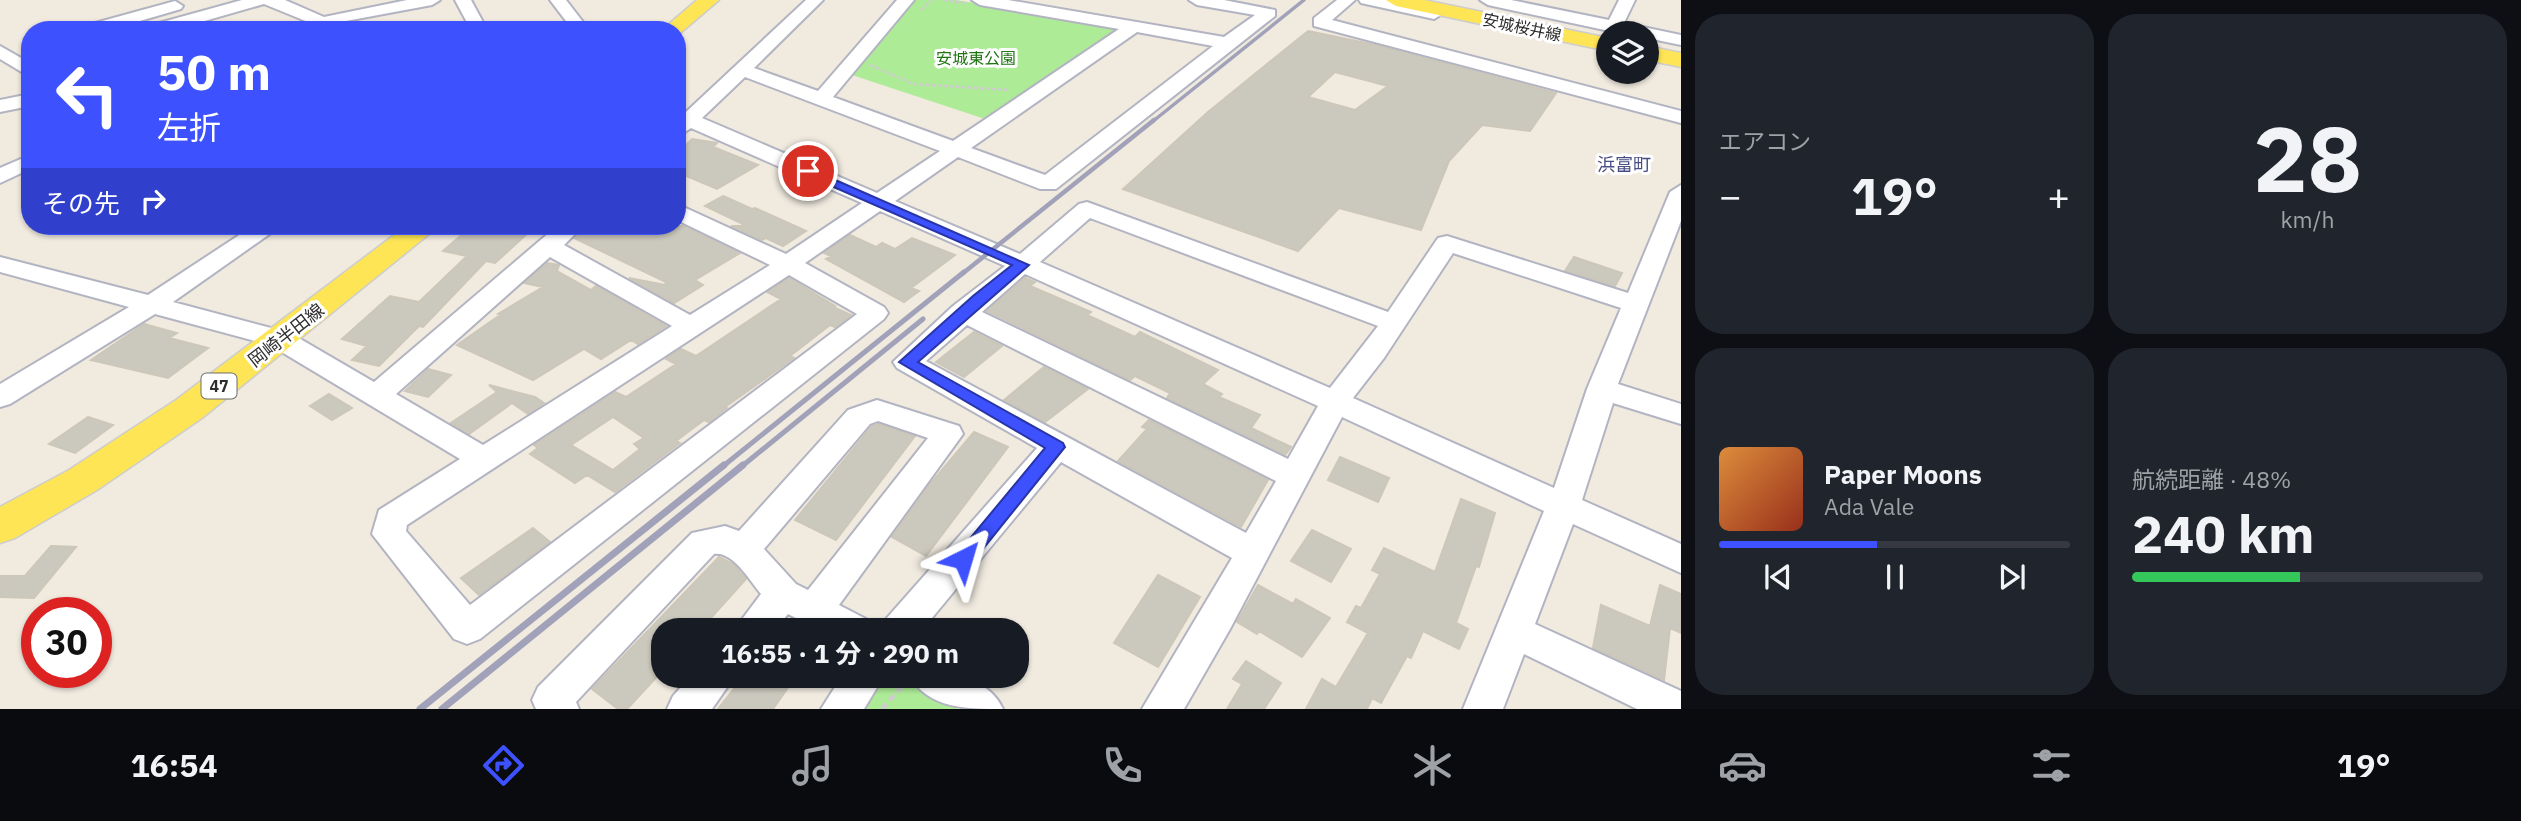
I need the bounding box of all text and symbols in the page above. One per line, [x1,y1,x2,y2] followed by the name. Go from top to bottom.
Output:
[1481,9,1563,45] street label: 安城桜井線
[1596,21,1659,84] map controls
[1596,21,1659,84] button: layers
[157,40,271,103] text: 50 m
[936,48,1016,68] park label: 安城東公園
[42,49,133,140] icon: left
[2253,99,2362,217] text: 28
[157,106,221,148] text: 左折
[1719,126,1811,156] text: エアコン
[778,141,838,201] pin
[789,152,827,190] icon: arrive
[1597,153,1651,176] district label: 浜富町
[1851,162,1938,229] text: 19°
[1719,171,1742,220] text: −
[2047,171,2070,220] text: +
[134,182,172,220] icon: right
[42,186,120,220] text: その先
[2280,204,2335,234] text: km/h
[243,298,329,372] street label: 岡崎半田線
[202,374,236,398] road number: 47
[1824,457,1982,491] text: Paper Moons
[2132,464,2291,494] text: 航続距離 · 48%
[1824,491,1914,521] text: Ada Vale
[2132,500,2314,567] text: 240 km
[926,522,1000,596] position arrow
[1759,558,1797,596] icon: previous
[1876,558,1914,596] icon: pause
[1993,558,2031,596] icon: next
[21,597,112,688] speed limit sign: 30
[721,636,959,670] text: 16:55 · 1 分 · 290 m
[479,741,528,790] icon: directions
[788,741,837,790] icon: music
[1098,741,1147,790] icon: phone
[1408,741,1457,790] icon: climate
[1718,741,1767,790] icon: car
[2027,741,2076,790] icon: filters
[130,744,218,786] text: 16:54
[2337,744,2391,786] text: 19°

